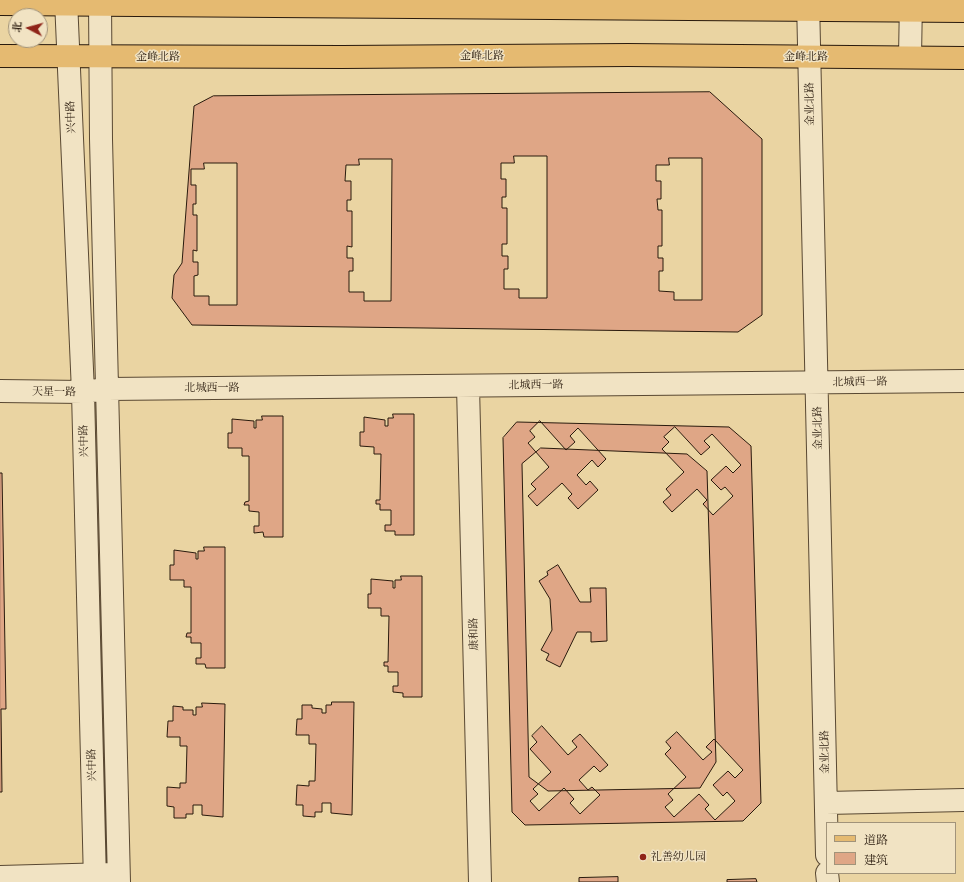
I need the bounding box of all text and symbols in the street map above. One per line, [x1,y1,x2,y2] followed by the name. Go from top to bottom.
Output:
[8,8,48,48] north arrow
[10,21,25,33] text: 北
[460,49,504,63] street label: 金峰北路
[136,50,180,64] street label: 金峰北路
[784,50,828,64] street label: 金峰北路
[803,82,817,126] street label: 金业北路
[64,100,78,134] street label: 兴中路
[832,375,888,389] street label: 北城西一路
[508,378,564,392] street label: 北城西一路
[185,381,239,395] street label: 北城西一路
[32,385,76,399] street label: 天星一路
[811,406,825,450] street label: 金业北路
[77,424,91,458] street label: 兴中路
[467,617,481,651] street label: 康和路
[818,730,832,774] street label: 金业北路
[85,748,99,782] street label: 兴中路
[826,822,956,874] legend
[864,832,888,847] text: 道路
[651,850,706,864] place label: 礼善幼儿园
[638,852,648,862] marker: 礼善幼儿园
[864,852,888,867] text: 建筑

